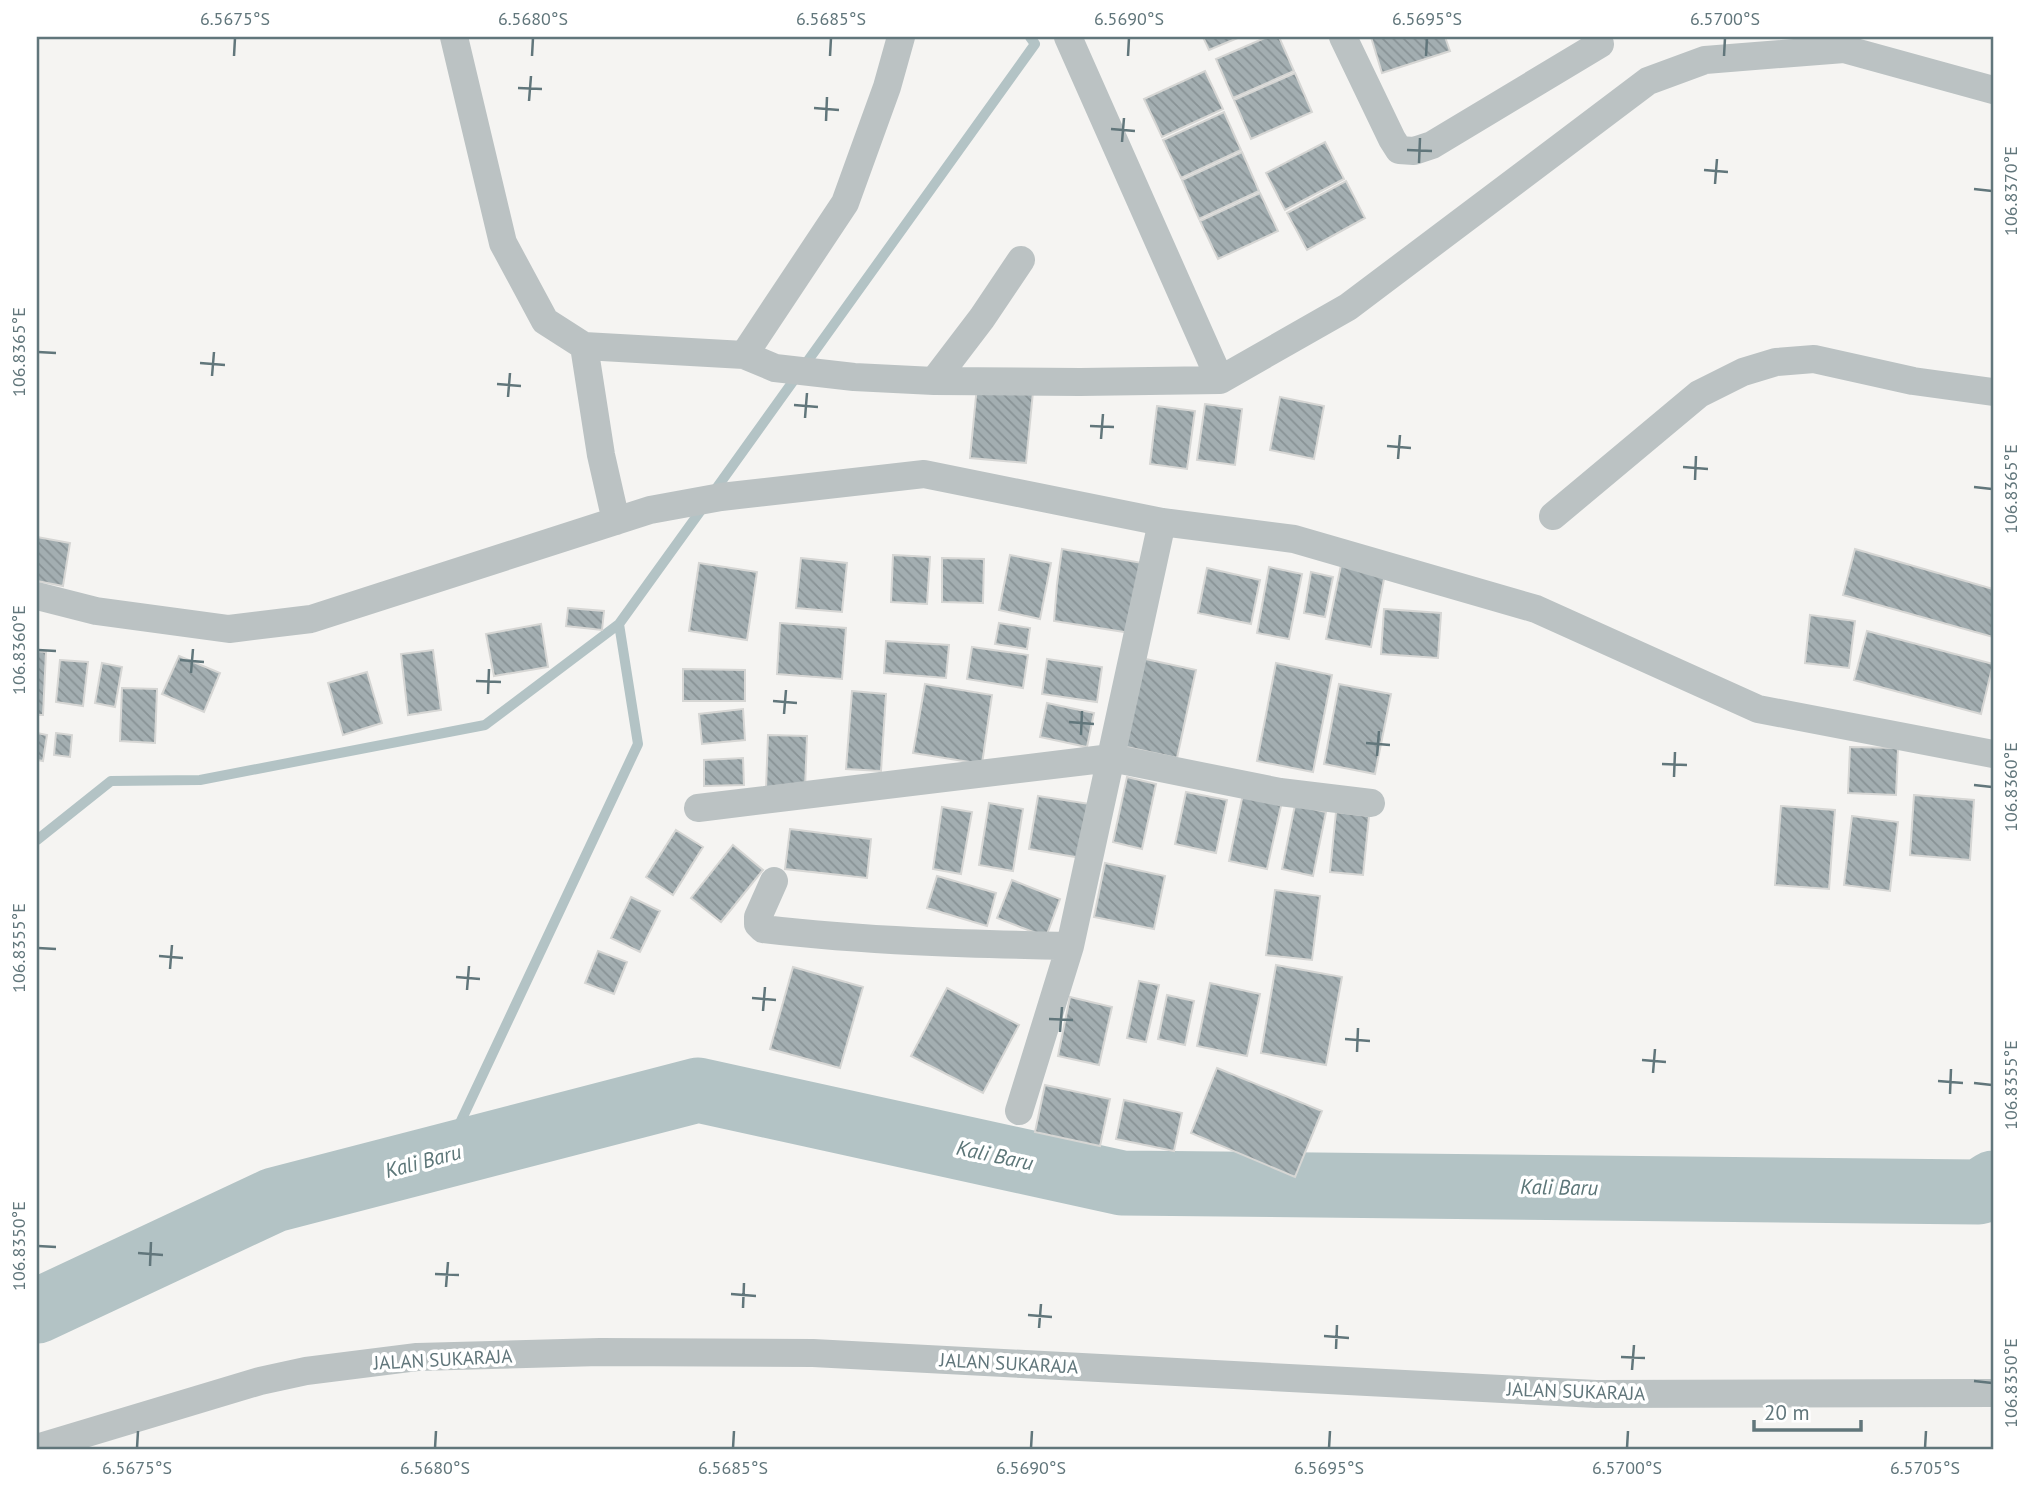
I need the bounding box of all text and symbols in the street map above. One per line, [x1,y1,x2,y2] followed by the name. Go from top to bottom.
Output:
[200,7,270,30] text: 6.5675°S
[498,7,568,30] text: 6.5680°S
[796,7,866,30] text: 6.5685°S
[1094,7,1164,30] text: 6.5690°S
[1392,7,1462,30] text: 6.5695°S
[1690,7,1760,30] text: 6.5700°S
[1999,146,2022,236] text: 106.8370°E
[7,307,30,397] text: 106.8365°E
[1999,444,2022,534] text: 106.8365°E
[7,605,30,695] text: 106.8360°E
[1999,742,2022,832] text: 106.8360°E
[7,903,30,993] text: 106.8355°E
[1999,1040,2022,1130] text: 106.8355°E
[954,1134,1036,1176] water label: Kali Baru
[382,1138,464,1184] water label: Kali Baru
[1520,1173,1598,1201] water label: Kali Baru
[7,1201,30,1291] text: 106.8350°E
[1999,1338,2022,1428] text: 106.8350°E
[372,1343,513,1375] street label: JALAN SUKARAJA
[938,1347,1079,1379] street label: JALAN SUKARAJA
[1505,1377,1646,1405] street label: JALAN SUKARAJA
[1754,1389,1860,1433] scale bar
[1764,1399,1810,1426] text: 20 m
[102,1456,172,1479] text: 6.5675°S
[400,1456,470,1479] text: 6.5680°S
[698,1456,768,1479] text: 6.5685°S
[996,1456,1066,1479] text: 6.5690°S
[1294,1456,1364,1479] text: 6.5695°S
[1592,1456,1662,1479] text: 6.5700°S
[1890,1456,1960,1479] text: 6.5705°S

